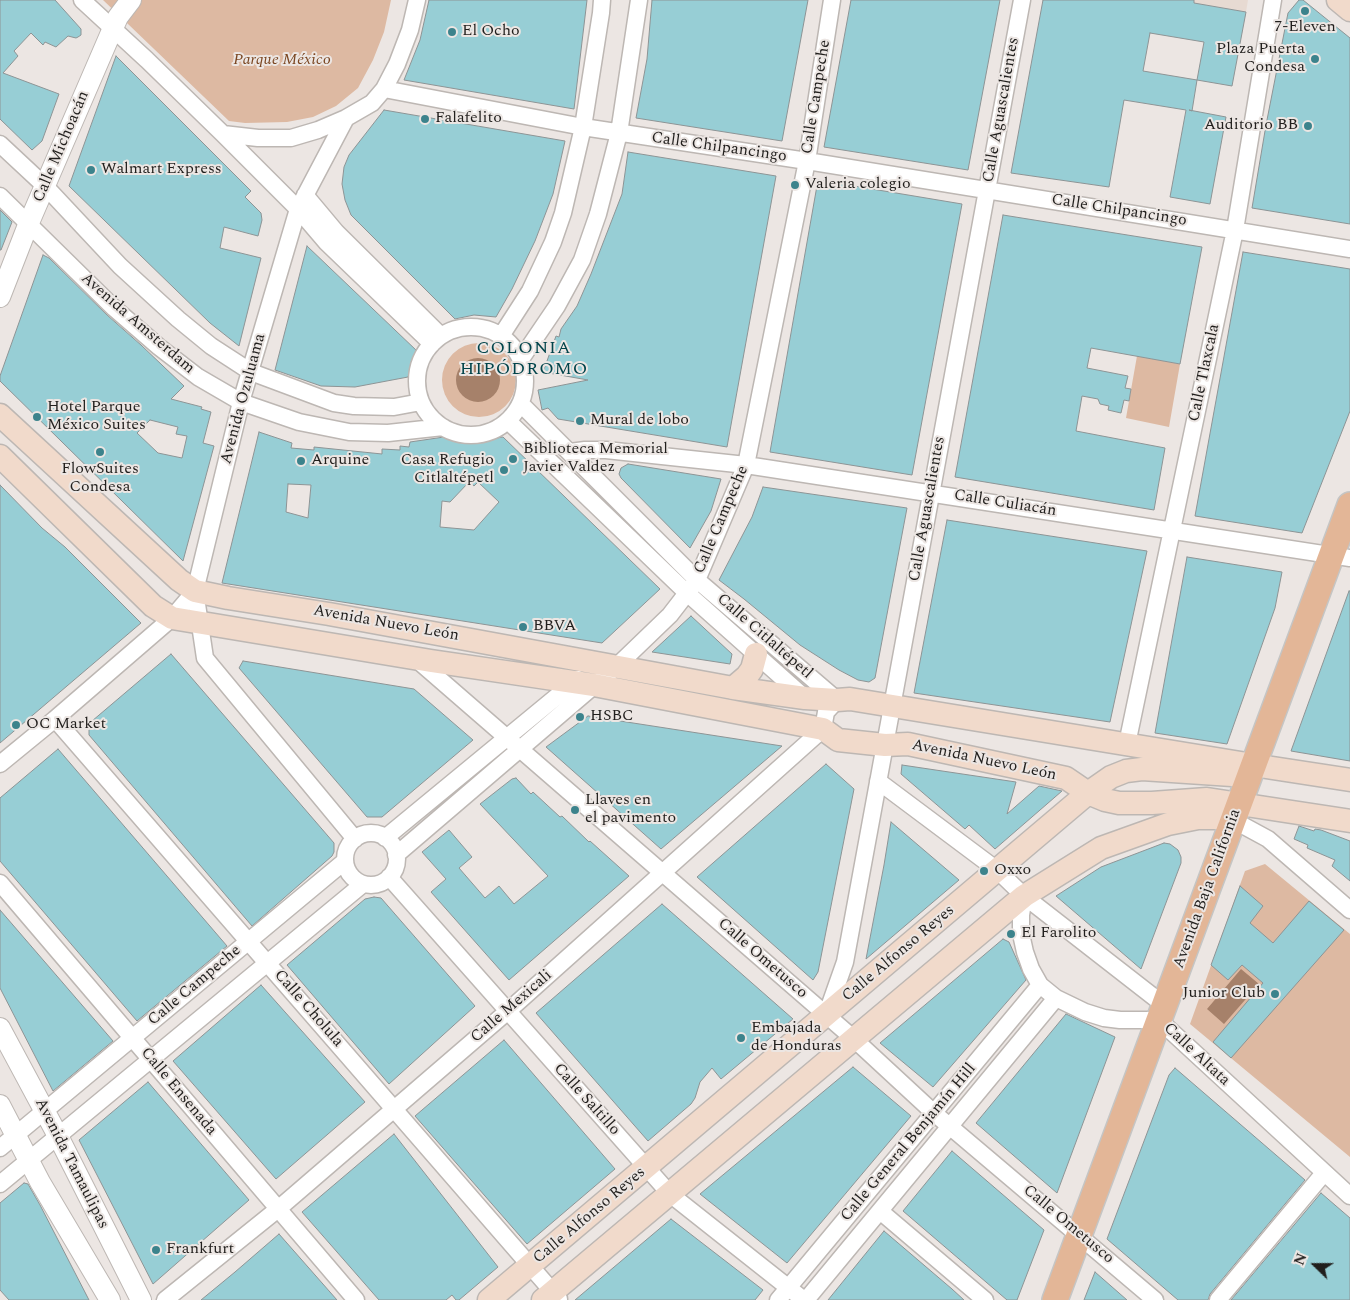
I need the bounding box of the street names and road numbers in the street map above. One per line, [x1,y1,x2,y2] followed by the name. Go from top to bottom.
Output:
[980,36,1024,184] street label: Calle Aguascalientes
[798,39,836,155] street label: Calle Campeche
[30,88,94,206] street label: Calle Michoacán
[650,129,788,167] street label: Calle Chilpancingo
[1050,191,1188,231] street label: Calle Chilpancingo
[76,269,198,379] street label: Avenida Amsterdam
[1185,322,1225,424] street label: Calle Tlaxcala
[217,332,271,466] street label: Avenida Ozuluama
[906,435,950,583] street label: Calle Aguascalientes
[691,463,753,577] street label: Calle Campeche
[952,486,1058,522] street label: Calle Culiacán
[712,590,816,684] street label: Calle Citlaltépetl
[312,602,460,646] street label: Avenida Nuevo León
[910,736,1058,786] street label: Avenida Nuevo León
[1170,807,1246,971] street label: Avenida Baja California
[839,901,959,1007] street label: Calle Alfonso Reyes
[713,915,811,1003] street label: Calle Ometusco
[145,942,245,1030] street label: Calle Campeche
[269,966,347,1052] street label: Calle Cholula
[467,966,557,1048] street label: Calle Mexicali
[1159,1019,1233,1091] street label: Calle Altata
[136,1044,220,1140] street label: Calle Ensenada
[549,1060,623,1140] street label: Calle Saltillo
[837,1060,981,1226] street label: Calle General Benjamín Hill
[30,1096,112,1232] street label: Avenida Tamaulipas
[530,1163,650,1269] street label: Calle Alfonso Reyes
[1019,1181,1117,1269] street label: Calle Ometusco

